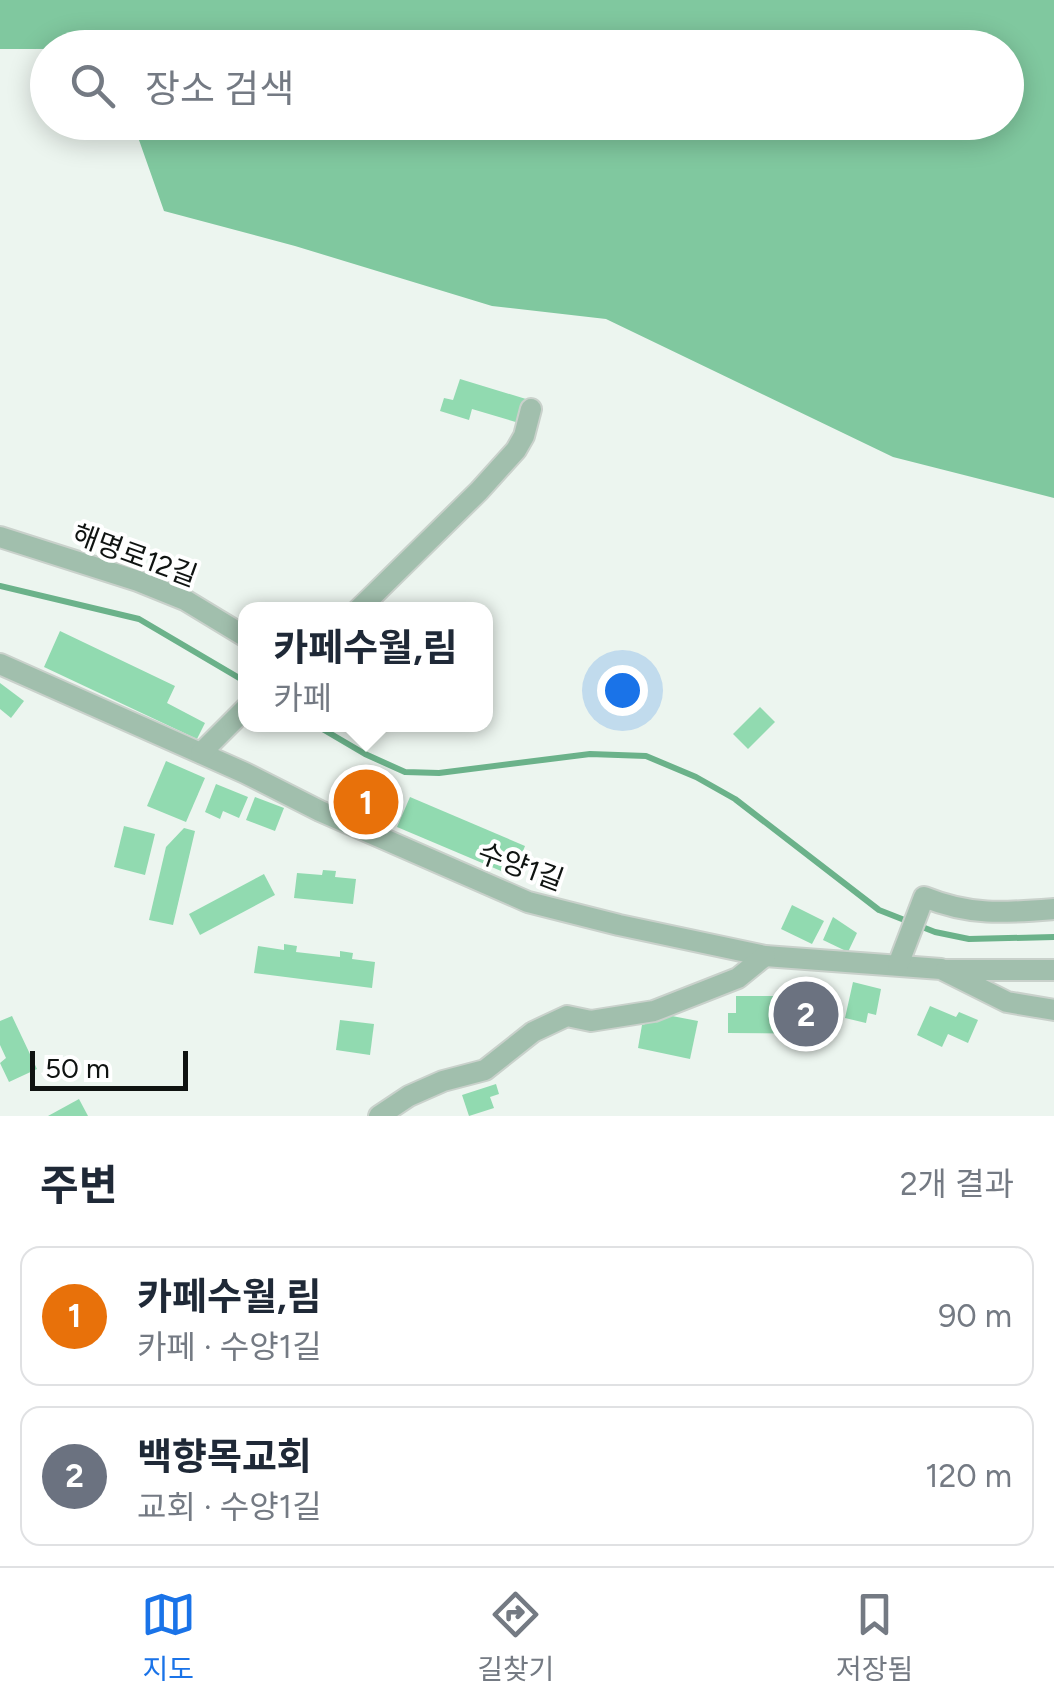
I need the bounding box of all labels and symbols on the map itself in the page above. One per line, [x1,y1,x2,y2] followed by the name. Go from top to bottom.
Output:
[68,517,202,593] street label: 해명로12길
[597,665,648,716] your location
[334,764,398,840] pin: 1
[473,835,569,897] street label: 수양1길
[774,976,838,1052] pin: 2
[30,1046,188,1090] scale bar

